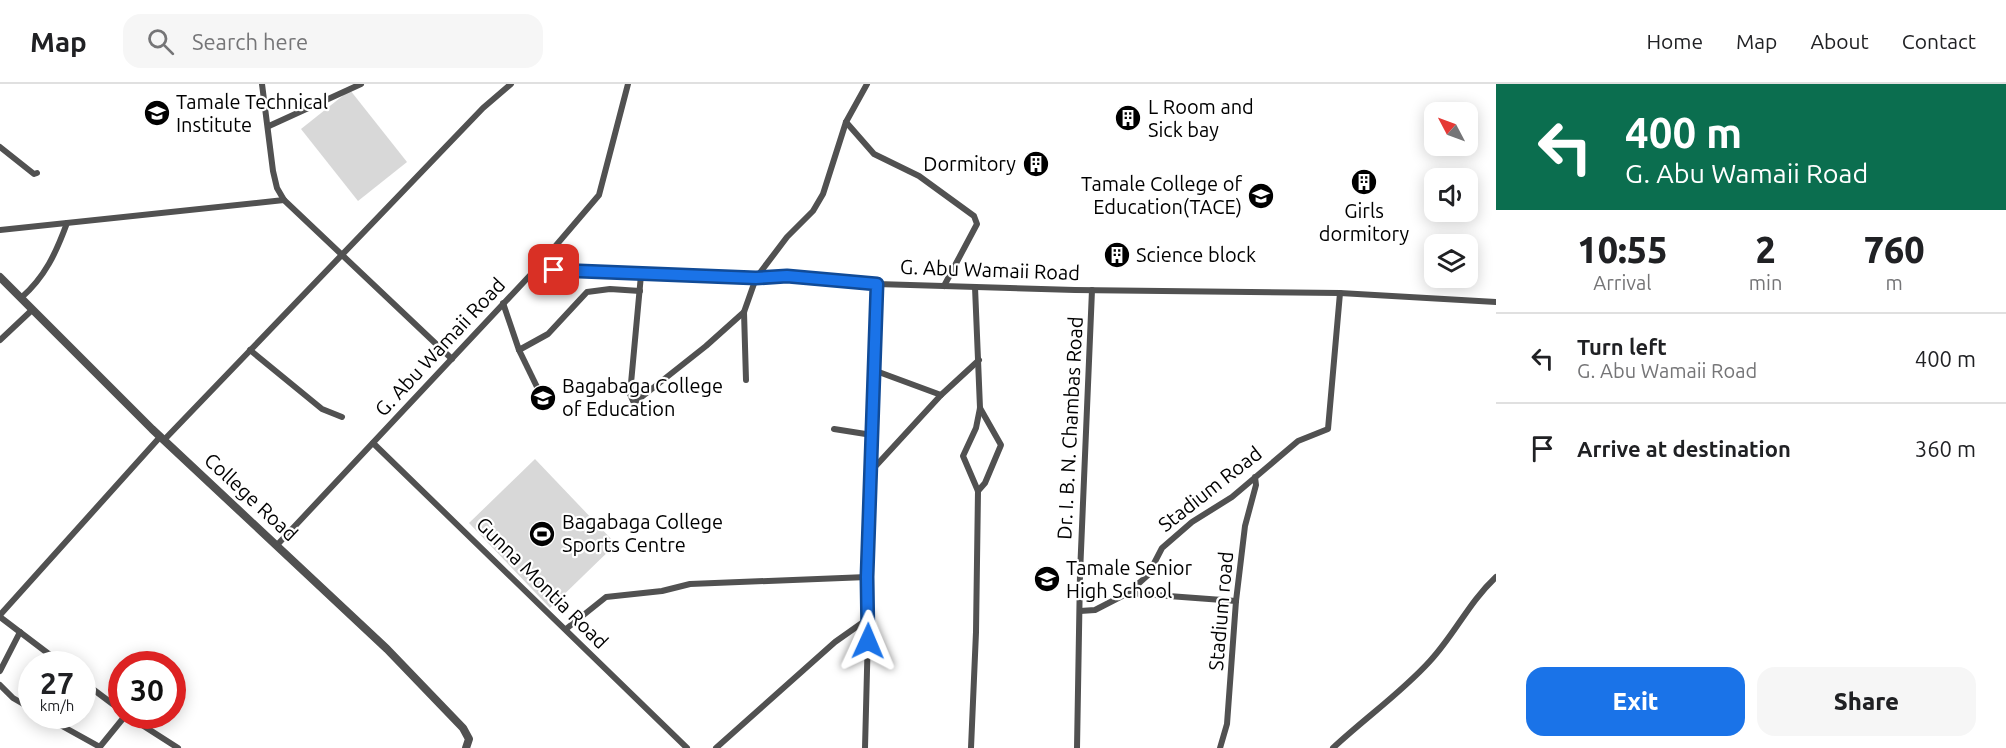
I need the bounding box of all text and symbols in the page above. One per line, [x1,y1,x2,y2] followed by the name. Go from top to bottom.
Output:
[123,14,543,68] search box
[144,25,177,58] icon: search
[30,26,87,57] text: Map
[192,29,308,54] text: Search here
[1646,29,1703,53] text: Home
[1736,29,1777,53] text: Map
[1810,29,1869,53] text: About
[1902,29,1976,53] text: Contact
[176,90,328,136] place label: Tamale Technical Institute
[1148,95,1254,141] place label: L Room and Sick bay
[142,98,172,128] school or university icon: Tamale Technical Institute
[1424,102,1478,156] north arrow
[1424,102,1478,288] map controls
[1113,103,1143,133] building icon: L Room and Sick bay
[1526,108,1604,186] icon: left
[1625,109,1742,156] text: 400 m
[1021,149,1051,179] building icon: Dormitory
[923,152,1016,175] place label: Dormitory
[1625,158,1868,188] text: G. Abu Wamaii Road
[1349,167,1379,197] building icon: Girls dormitory
[1424,168,1478,222] button: sound
[1081,172,1242,218] place label: Tamale College of Education(TACE)
[1246,181,1276,211] school or university icon: Tamale College of Education(TACE)
[1319,199,1409,245] place label: Girls dormitory
[1577,229,1667,270] text: 10:55
[1755,229,1776,270] text: 2
[1864,229,1925,270] text: 760
[1424,234,1478,288] button: layers
[1102,240,1132,270] building icon: Science block
[1136,243,1256,266] place label: Science block
[528,244,579,295] pin
[537,253,570,286] icon: arrive
[900,255,1080,284] street label: G. Abu Wamaii Road
[1593,271,1652,294] text: Arrival
[1749,271,1782,294] text: min
[1886,271,1903,294] text: m
[370,273,509,420] street label: G. Abu Wamaii Road
[1052,316,1087,540] street label: Dr. I. B. N. Chambas Road
[1577,334,1667,359] text: Turn left
[1526,342,1559,375] icon: left
[1915,346,1976,371] text: 400 m
[1577,359,1757,382] text: G. Abu Wamaii Road
[562,374,723,420] place label: Bagabaga College of Education
[528,383,558,413] school or university icon: Bagabaga College of Education
[1526,432,1559,465] icon: arrive
[1577,436,1791,461] text: Arrive at destination
[1915,436,1976,461] text: 360 m
[1154,441,1266,536] street label: Stadium Road
[200,448,303,546] street label: College Road
[562,510,723,556] place label: Bagabaga College Sports Centre
[472,512,613,653] street label: Gunna Montia Road
[527,519,557,549] sports icon: Bagabaga College Sports Centre
[1204,550,1237,672] street label: Stadium road
[1066,556,1193,602] place label: Tamale Senior High School
[1032,564,1062,594] school or university icon: Tamale Senior High School
[836,609,900,673] position arrow
[108,651,186,729] speed limit sign: 30
[40,666,74,700] text: 27
[1526,667,1745,736] button: Exit
[1757,667,1976,736] button: Share
[40,697,74,714] text: km/h

